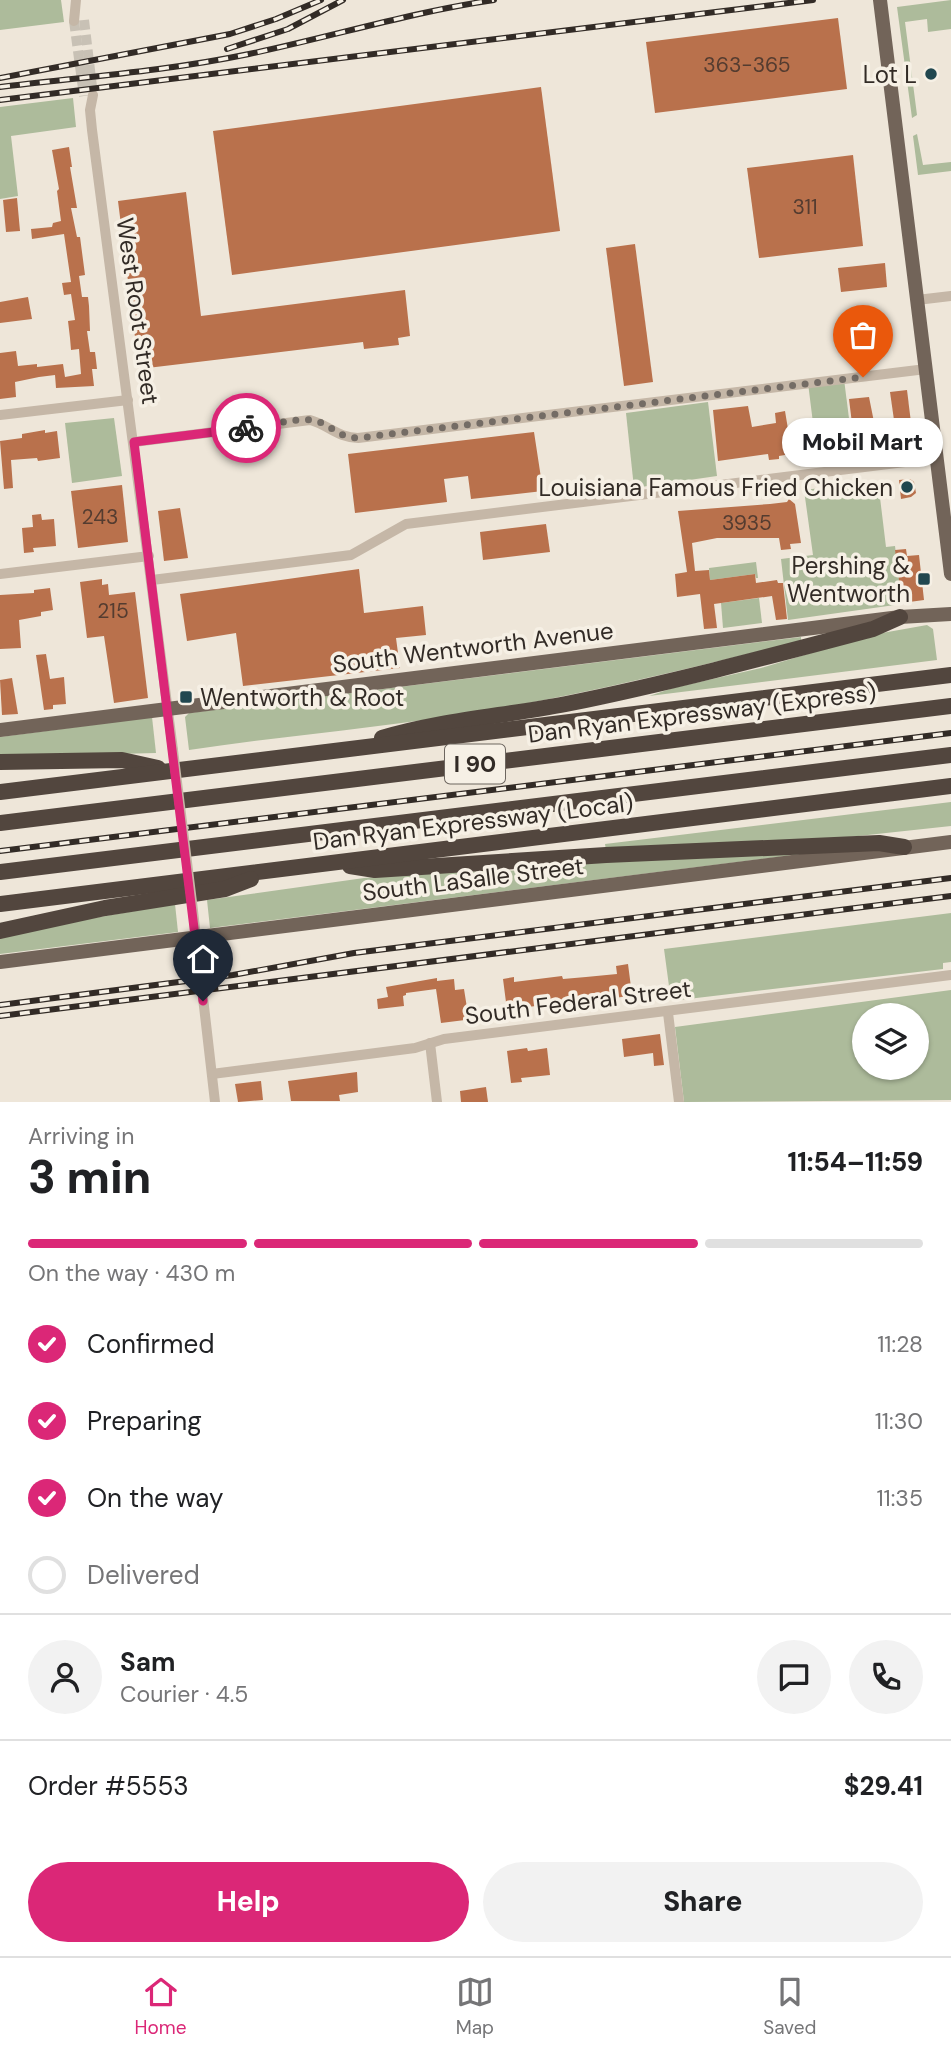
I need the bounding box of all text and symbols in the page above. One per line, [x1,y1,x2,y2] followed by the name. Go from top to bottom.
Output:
[703,51,791,79] house number: 363-365
[863,59,917,90] place label: Lot L
[923,66,939,82] marker: Lot L
[792,193,818,221] house number: 311
[110,216,166,406] street label: West Root Street
[833,305,893,377] pin
[844,316,882,354] icon: bag
[211,393,281,463] courier
[227,409,265,447] icon: bike
[782,419,944,468] callout: Mobil Mart
[802,427,923,457] text: Mobil Mart
[538,472,893,503] place label: Louisiana Famous Fried Chicken
[899,479,915,495] marker: Louisiana Famous Fried Chicken
[82,503,118,531] house number: 243
[722,509,772,537] house number: 3935
[787,550,910,609] place label: Pershing & Wentworth
[916,571,932,587] marker: Pershing & Wentworth
[97,597,129,625] house number: 215
[331,614,615,680] street label: South Wentworth Avenue
[526,676,878,750] street label: Dan Ryan Expressway (Express)
[200,682,404,713] place label: Wentworth & Root
[178,689,194,705] marker: Wentworth & Root
[445,744,505,784] road number: I 90
[311,787,635,857] street label: Dan Ryan Expressway (Local)
[360,850,586,908] street label: South LaSalle Street
[173,929,233,1001] pin
[184,940,222,978] icon: home
[463,973,693,1031] street label: South Federal Street
[852,1003,929,1080] map controls
[852,1003,929,1080] button: layers
[28,1121,134,1151] text: Arriving in
[788,1145,923,1179] text: 11:54–11:59
[28,1147,151,1207] text: 3 min
[28,1258,235,1288] text: On the way · 430 m
[28,1325,66,1363] icon: check
[87,1327,214,1361] text: Confirmed
[877,1329,923,1359] text: 11:28
[28,1402,66,1440] icon: check
[87,1404,202,1438] text: Preparing
[875,1406,923,1436] text: 11:30
[28,1479,66,1517] icon: check
[87,1481,223,1515] text: On the way
[876,1483,923,1513] text: 11:35
[87,1558,200,1592] text: Delivered
[28,1640,102,1714] button: person
[757,1640,831,1714] button: chat
[849,1640,923,1714] button: phone
[120,1645,175,1679] text: Sam
[120,1679,248,1709] text: Courier · 4.5
[28,1769,189,1803] text: Order #5553
[844,1769,923,1803] text: $29.41
[28,1862,469,1942] button: Help
[483,1862,923,1942] button: Share
[135,1973,187,2040] tab: Home
[456,1973,494,2040] tab: Map
[763,1973,816,2040] tab: Saved

